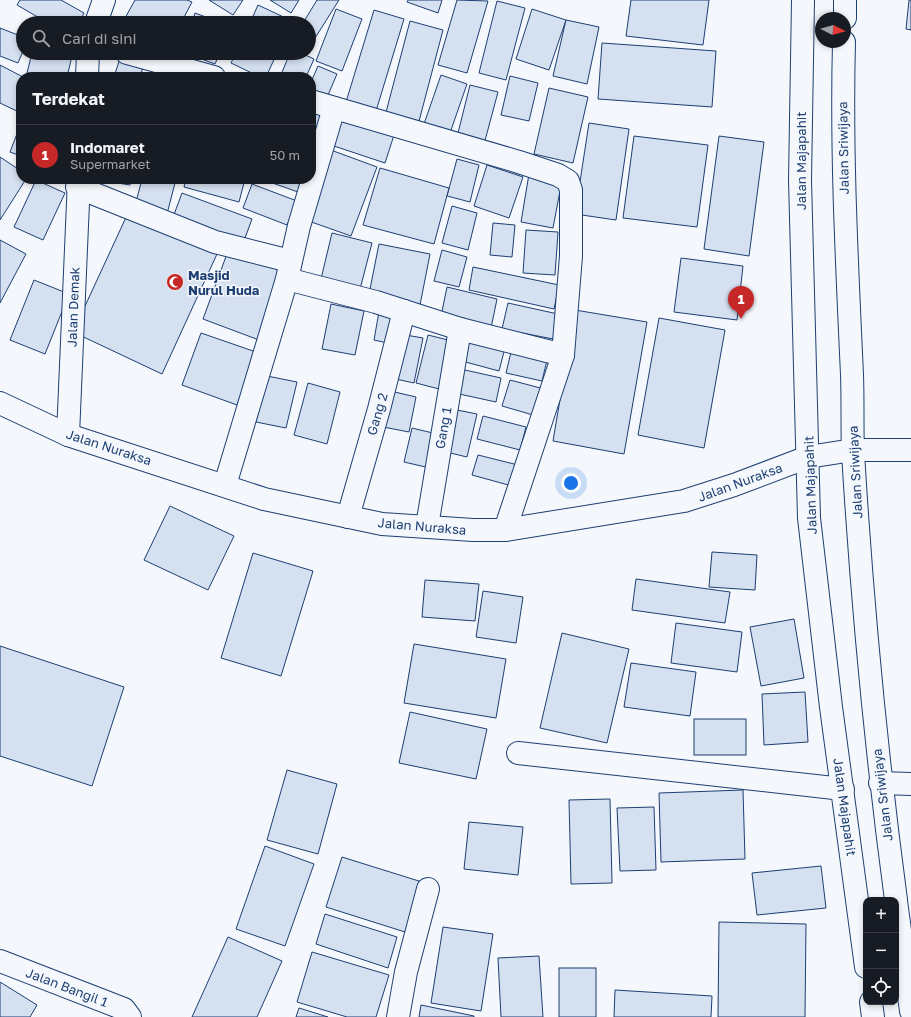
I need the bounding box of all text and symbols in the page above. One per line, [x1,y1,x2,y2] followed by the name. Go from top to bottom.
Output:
[815,12,851,48] north arrow
[16,16,316,60] search box
[30,27,52,49] icon: search
[62,29,137,47] text: Cari di sini
[32,88,105,109] text: Terdekat
[834,101,852,195] street label: Jalan Sriwijaya
[793,112,809,210] street label: Jalan Majapahit
[70,138,145,156] text: Indomaret
[42,147,48,163] text: 1
[270,147,300,163] text: 50 m
[70,156,151,172] text: Supermarket
[64,266,82,347] street label: Jalan Demak
[188,267,260,298] place label: Masjid Nurul Huda
[165,272,185,292] mosque icon: Masjid Nurul Huda
[728,286,754,319] pin: 1
[363,391,391,437] street label: Gang 2
[431,406,455,450] street label: Gang 1
[845,425,865,519] street label: Jalan Sriwijaya
[64,426,154,468] street label: Jalan Nuraksa
[800,435,820,535] street label: Jalan Majapahit
[695,459,785,505] street label: Jalan Nuraksa
[561,473,581,493] your location
[377,514,467,538] street label: Jalan Nuraksa
[868,748,896,842] street label: Jalan Sriwijaya
[830,757,860,857] street label: Jalan Majapahit
[863,897,899,1005] map controls
[863,897,899,933] button: +
[863,933,899,969] button: −
[24,964,110,1010] street label: Jalan Bangil 1
[863,969,899,1005] button: locate

